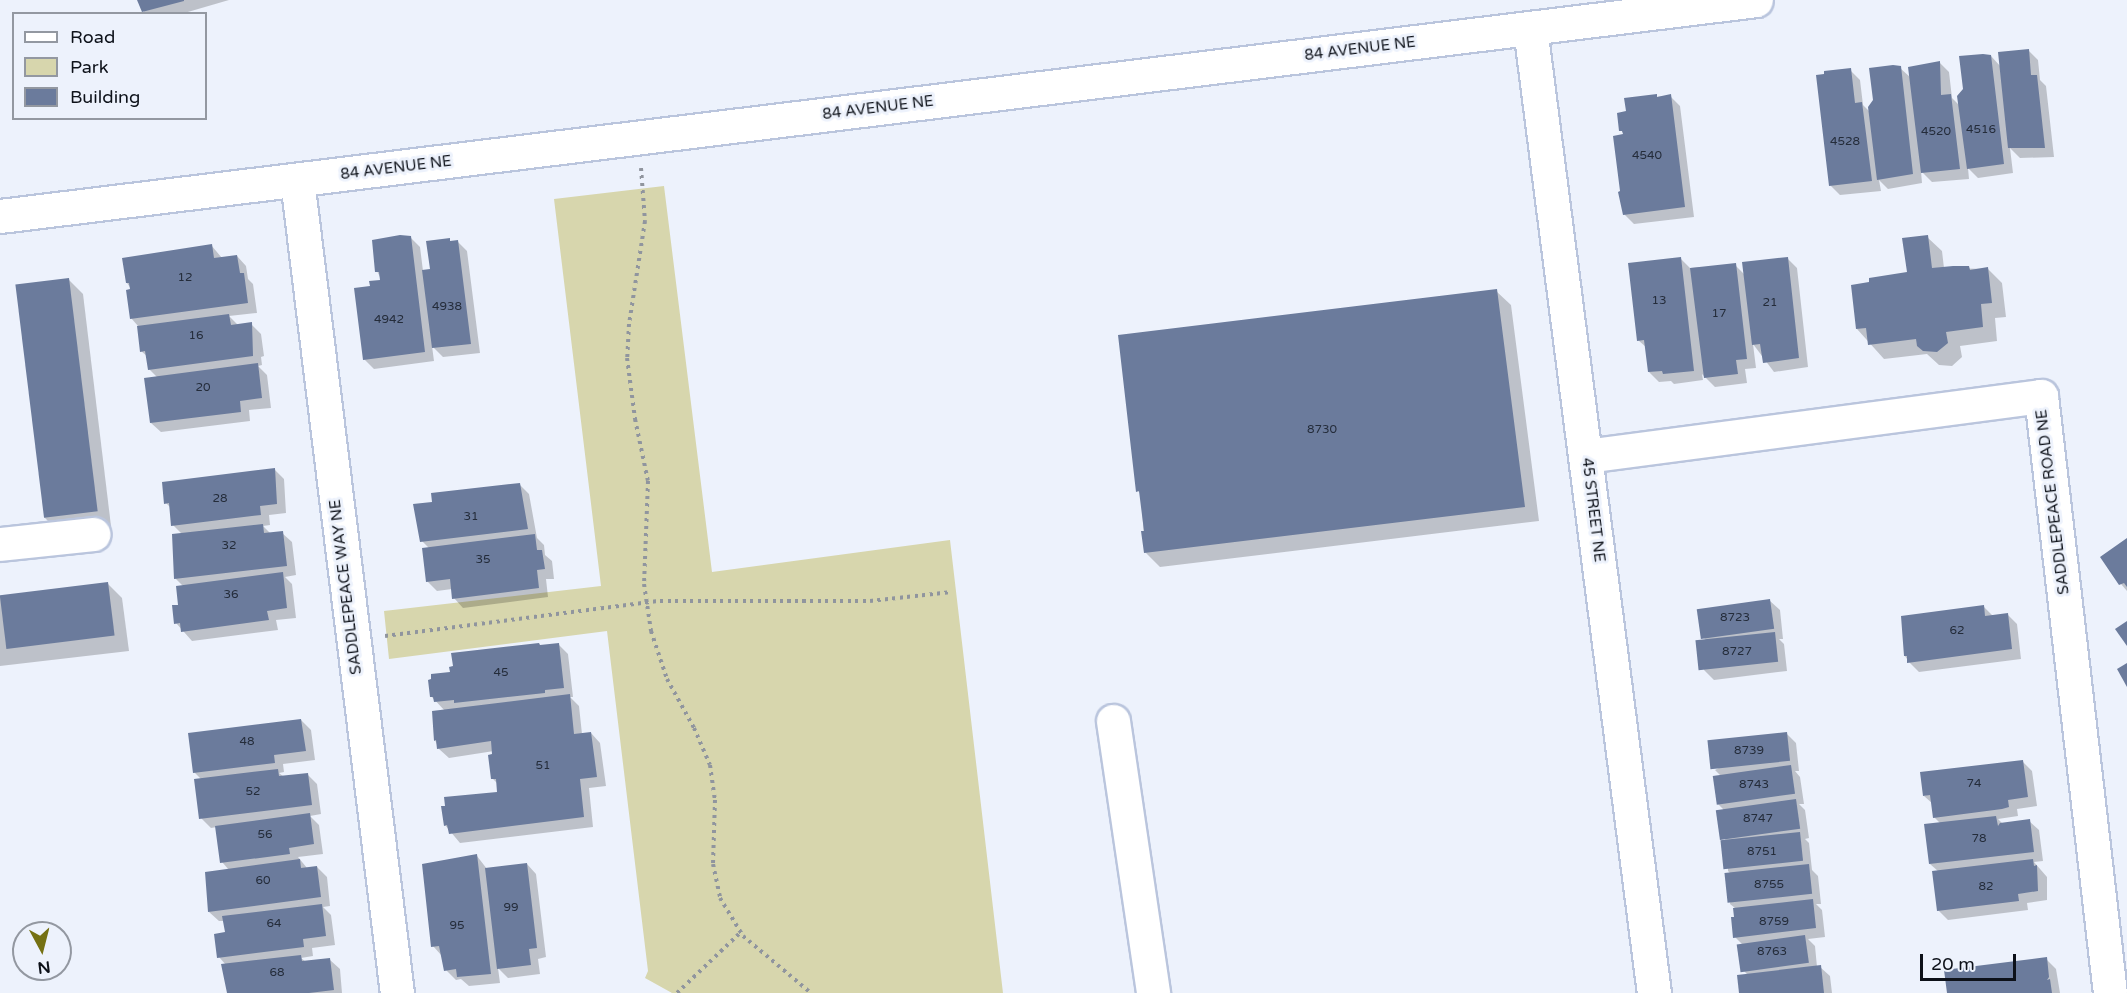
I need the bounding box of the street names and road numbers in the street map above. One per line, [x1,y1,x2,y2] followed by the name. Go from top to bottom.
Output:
[1303,33,1417,65] street label: 84 AVENUE NE
[821,92,935,124] street label: 84 AVENUE NE
[339,152,453,184] street label: 84 AVENUE NE
[2033,408,2073,596] street label: SADDLEPEACE ROAD NE
[1578,457,1608,563] street label: 45 STREET NE
[326,498,366,676] street label: SADDLEPEACE WAY NE

